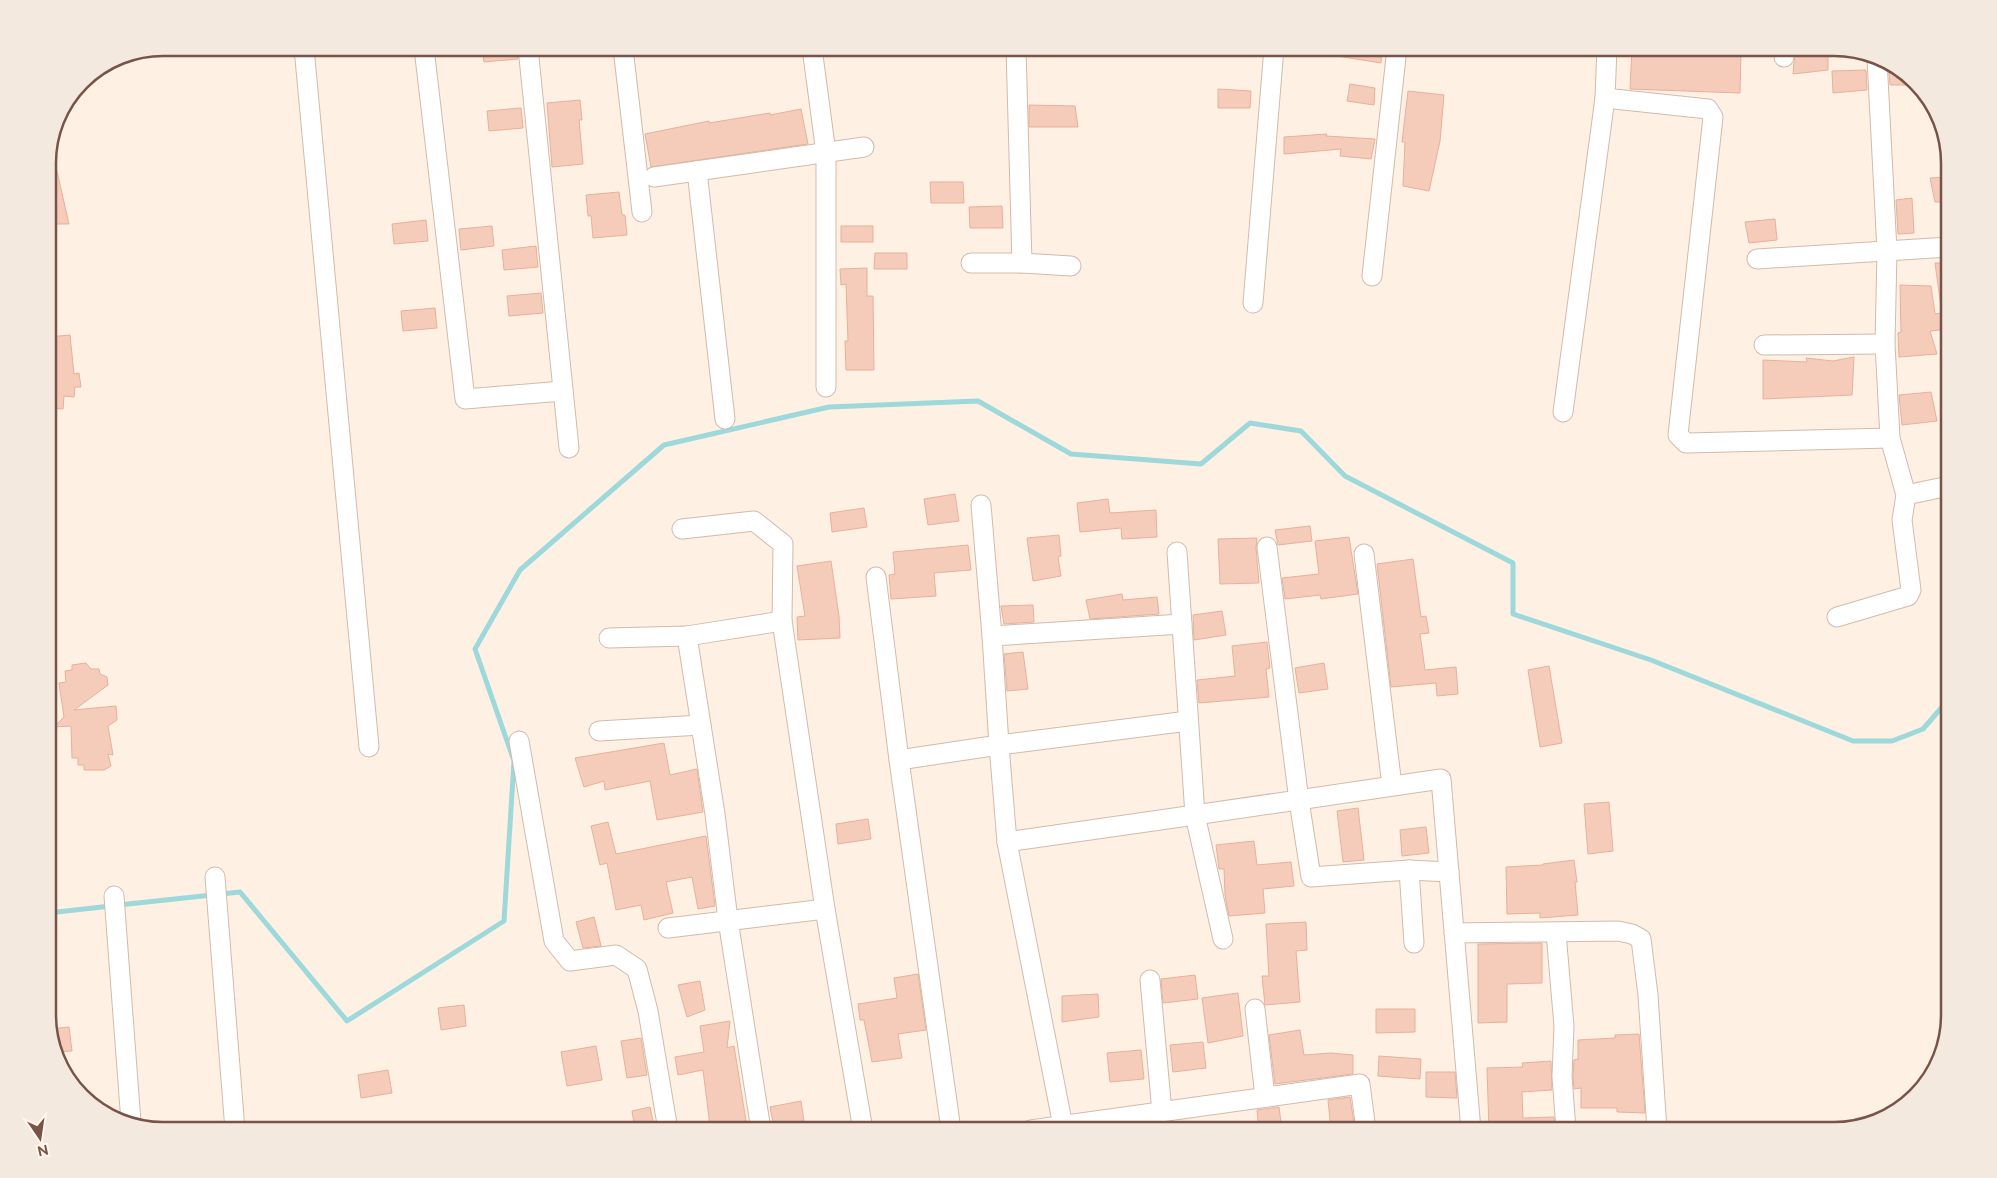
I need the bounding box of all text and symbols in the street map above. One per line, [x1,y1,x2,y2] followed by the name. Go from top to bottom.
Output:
[15,1113,65,1163] north arrow
[36,1142,50,1160] text: N

